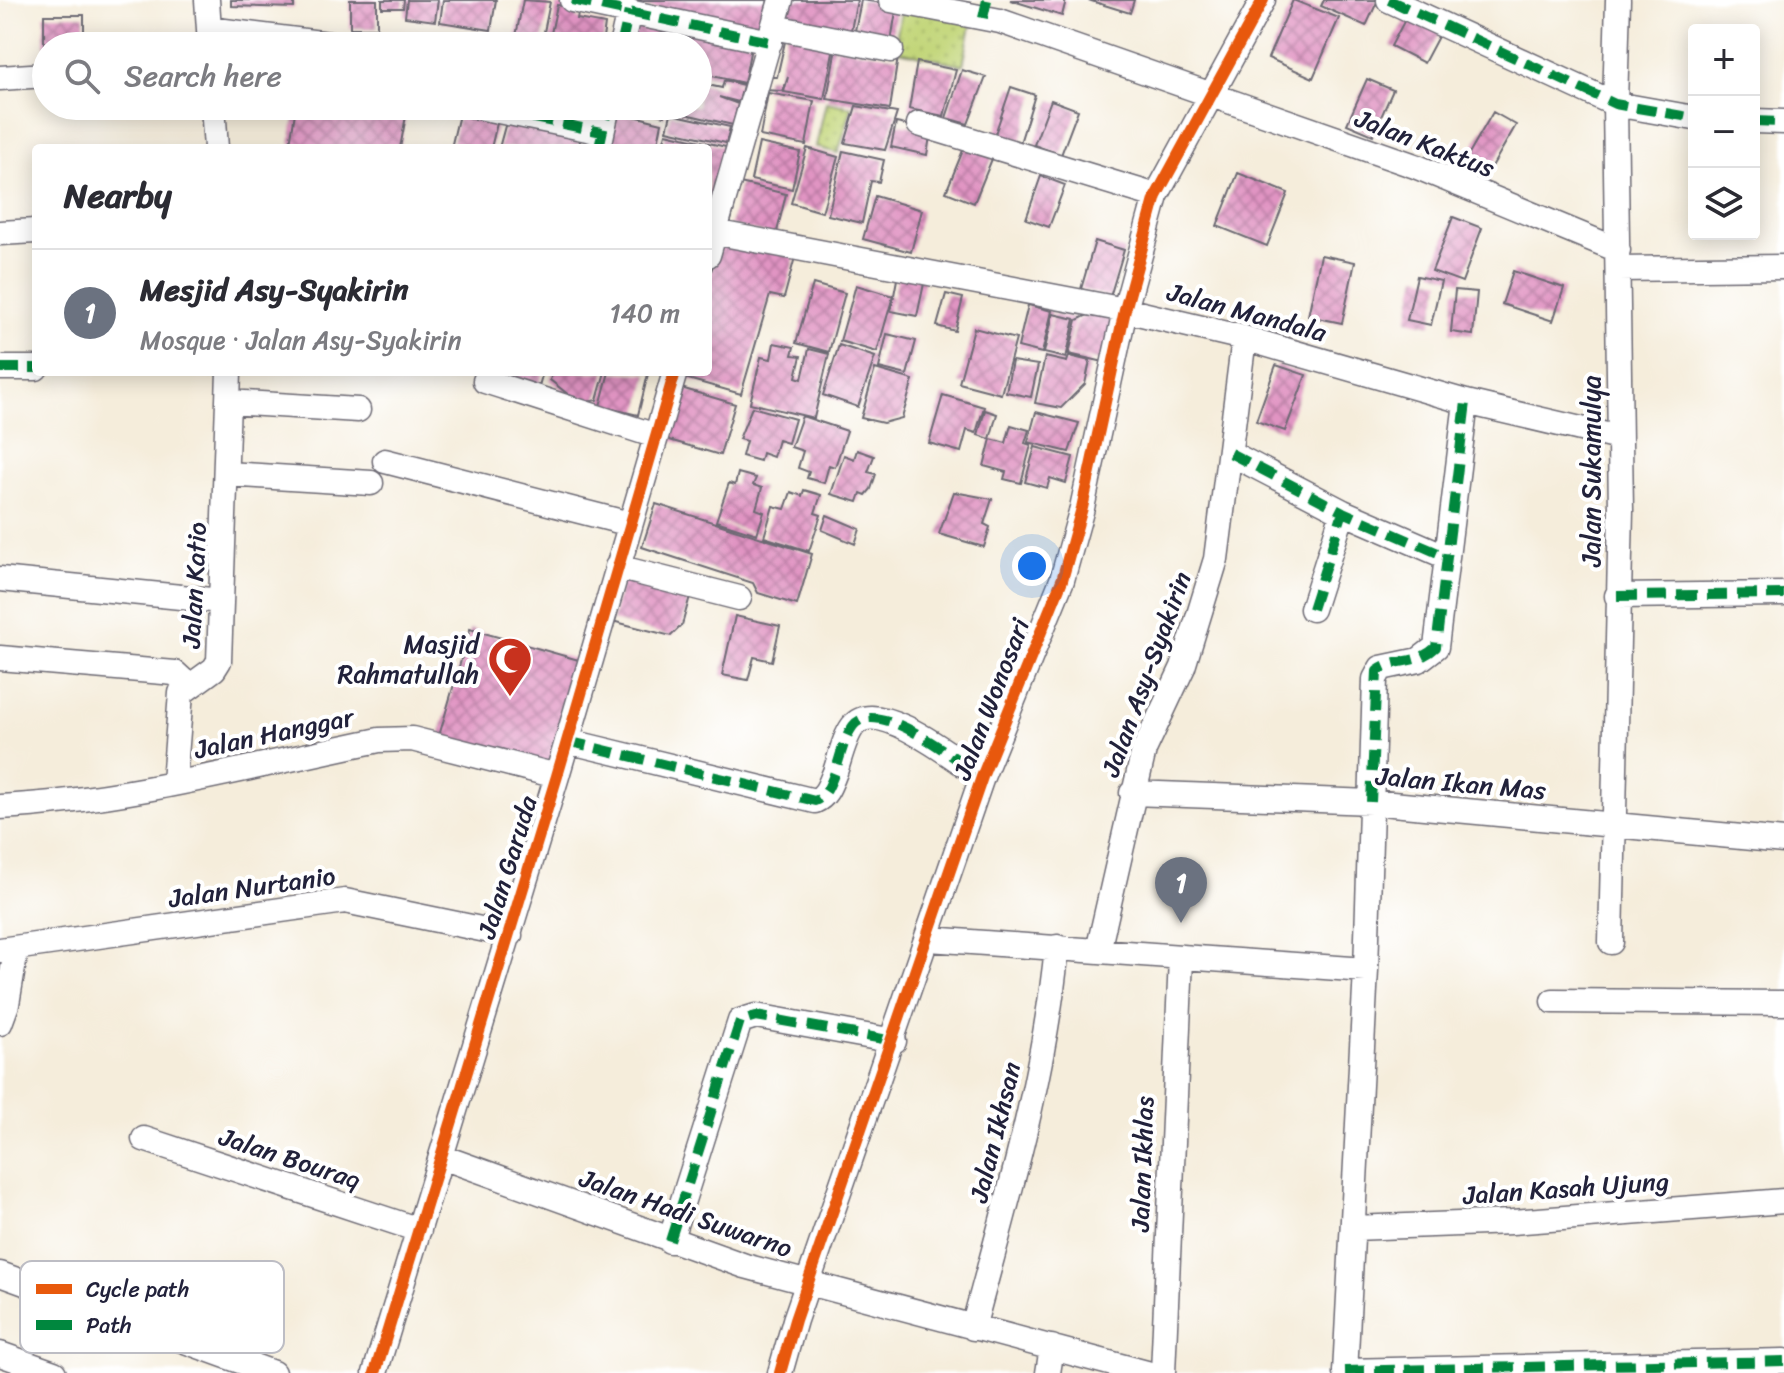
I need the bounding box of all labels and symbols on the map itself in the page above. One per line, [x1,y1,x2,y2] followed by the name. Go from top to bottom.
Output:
[1347,95,1502,191] street label: Jalan Kaktus
[1161,268,1333,356] street label: Jalan Mandala
[1568,375,1614,568] street label: Jalan Sukamulya
[168,521,220,650] street label: Jalan Katio
[1012,546,1052,586] your location
[1087,565,1204,784] street label: Jalan Asy-Syakirin
[939,611,1043,787] street label: Jalan Wonosari
[338,621,481,697] place label: Masjid Rahmatullah
[486,635,534,698] mosque icon: Masjid Rahmatullah
[189,693,359,773] street label: Jalan Hanggar
[1373,753,1548,813] street label: Jalan Ikan Mas
[463,789,551,945] street label: Jalan Garuda
[165,853,338,922] street label: Jalan Nurtanio
[1155,857,1207,923] pin: 1
[955,1057,1035,1208] street label: Jalan Ikhsan
[1117,1095,1167,1233] street label: Jalan Ikhlas
[212,1113,367,1203] street label: Jalan Bouraq
[572,1155,799,1271] street label: Jalan Hadi Suwarno
[1461,1158,1671,1218] street label: Jalan Kasah Ujung
[20,1261,284,1353] legend
[86,1270,189,1309] text: Cycle path
[86,1306,132,1345] text: Path

